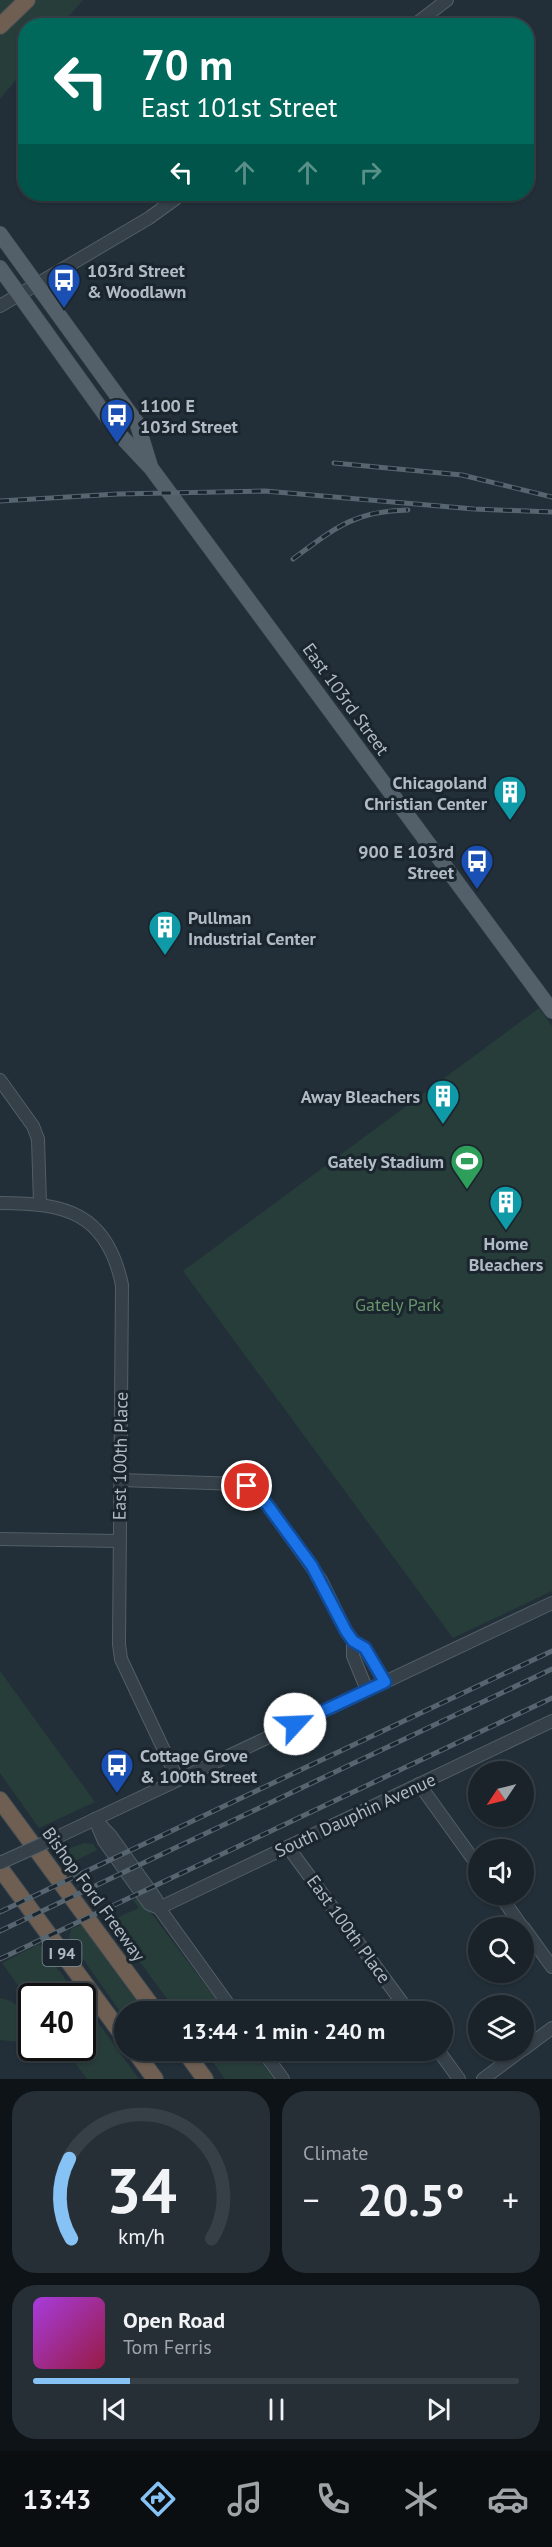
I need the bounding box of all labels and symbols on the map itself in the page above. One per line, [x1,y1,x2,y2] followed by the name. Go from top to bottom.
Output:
[87,259,186,303] place label: 103rd Street & Woodlawn
[46,262,82,309] bus stop icon: 103rd Street & Woodlawn
[140,394,239,438] place label: 1100 E 103rd Street
[99,397,135,444] bus stop icon: 1100 E 103rd Street
[298,638,394,760] street label: East 103rd Street
[364,771,488,815] place label: Chicagoland Christian Center
[492,774,528,821] building icon: Chicagoland Christian Center
[358,840,455,884] place label: 900 E 103rd Street
[459,843,495,890] bus stop icon: 900 E 103rd Street
[188,906,317,950] place label: Pullman Industrial Center
[147,909,183,956] building icon: Pullman Industrial Center
[425,1078,461,1125] building icon: Away Bleachers
[301,1085,420,1108] place label: Away Bleachers
[449,1143,485,1190] sports icon: Gately Stadium
[328,1150,444,1173] place label: Gately Stadium
[488,1184,524,1231] building icon: Home Bleachers
[469,1232,544,1276] place label: Home Bleachers
[355,1293,441,1316] park label: Gately Park
[107,1392,133,1520] street label: East 100th Place
[221,1460,272,1511] pin
[263,1692,327,1756] position arrow
[140,1744,258,1788] place label: Cottage Grove & 100th Street
[99,1747,135,1794] bus stop icon: Cottage Grove & 100th Street
[468,1761,534,1827] north arrow
[271,1768,439,1862] street label: South Dauphin Avenue
[38,1822,151,1966] street label: Bishop Ford Freeway
[302,1870,396,1988] street label: East 100th Place
[42,1940,82,1966] road number: I 94
[18,1983,96,2061] speed limit sign: 40

